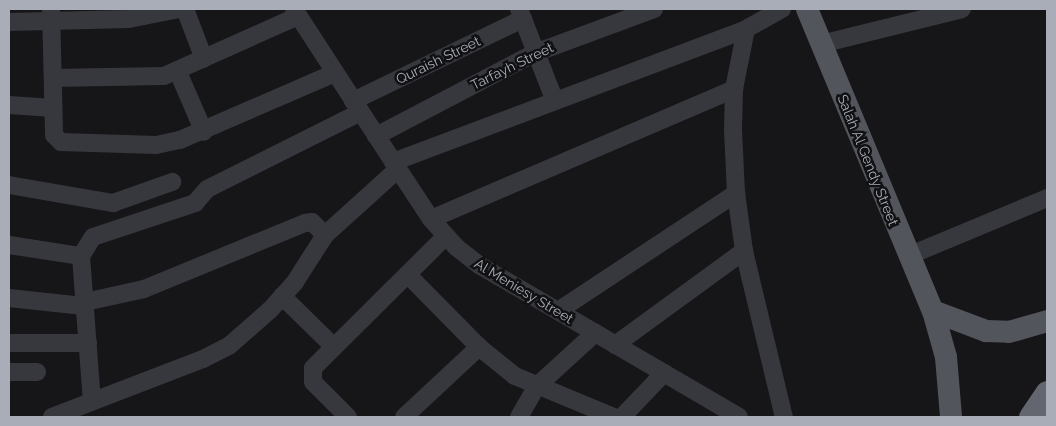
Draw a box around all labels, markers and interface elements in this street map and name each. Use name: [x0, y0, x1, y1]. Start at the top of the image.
street label: Quraish Street: [393, 32, 483, 88]
street label: Tarfayh Street: [468, 39, 556, 93]
street label: Salah Al Gendy Street: [834, 91, 902, 229]
street label: Al Meniesy Street: [471, 255, 577, 327]

